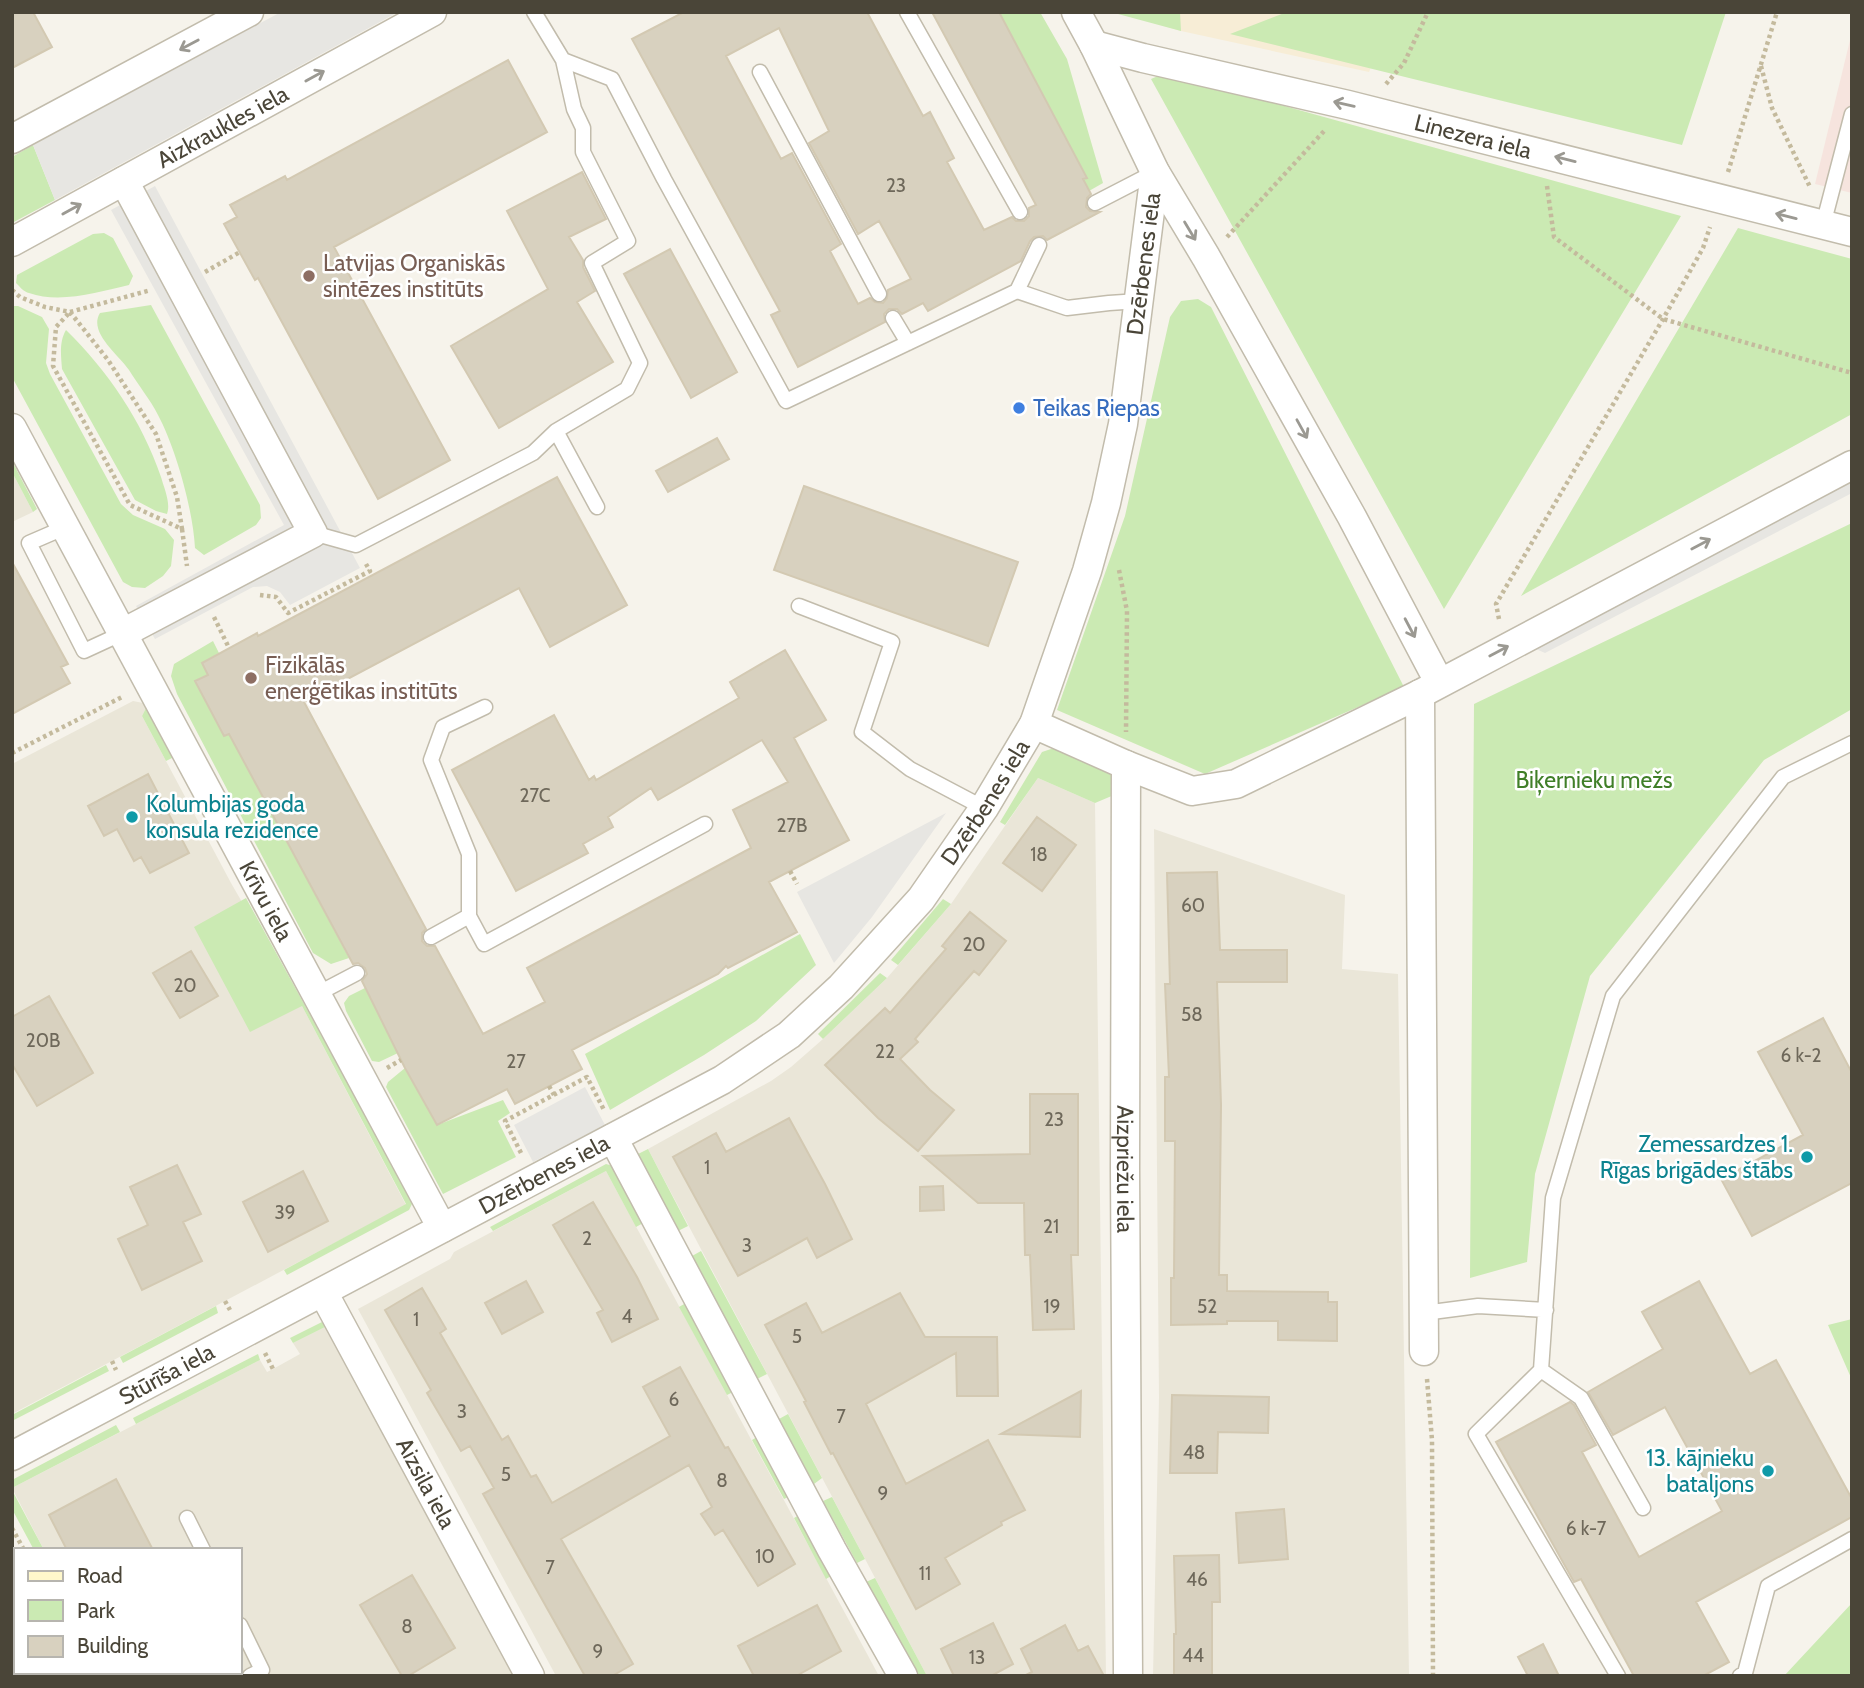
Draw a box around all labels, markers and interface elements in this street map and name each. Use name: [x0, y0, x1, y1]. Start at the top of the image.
one-way arrow: [179, 38, 200, 52]
one-way arrow: [304, 69, 325, 83]
street label: Aizkraukles iela: [152, 79, 293, 174]
one-way arrow: [1333, 97, 1356, 111]
street label: Linezera iela: [1412, 108, 1535, 165]
one-way arrow: [1554, 152, 1577, 165]
house number: 23: [886, 174, 906, 197]
street label: Dzērbenes iela: [1120, 191, 1166, 337]
one-way arrow: [61, 202, 82, 215]
one-way arrow: [1775, 209, 1797, 222]
one-way arrow: [1183, 220, 1197, 240]
place label: Latvijas Organiskās sintēzes institūts: [323, 249, 505, 303]
marker: Latvijas Organiskās sintēzes institūts: [301, 268, 317, 284]
place label: Teikas Riepas: [1033, 394, 1160, 422]
marker: Teikas Riepas: [1011, 400, 1027, 416]
one-way arrow: [1295, 418, 1309, 438]
one-way arrow: [1690, 537, 1710, 551]
one-way arrow: [1404, 618, 1418, 638]
one-way arrow: [1489, 643, 1509, 657]
place label: Fizikālās enerģētikas institūts: [265, 651, 457, 705]
marker: Fizikālās enerģētikas institūts: [243, 670, 259, 686]
street label: Dzērbenes iela: [935, 734, 1036, 870]
park label: Biķernieku mežs: [1515, 766, 1673, 796]
house number: 27C: [519, 784, 551, 807]
place label: Kolumbijas goda konsula rezidence: [146, 790, 319, 844]
marker: Kolumbijas goda konsula rezidence: [124, 809, 140, 825]
house number: 27B: [777, 814, 807, 837]
house number: 18: [1030, 843, 1048, 866]
street label: Krīvu iela: [233, 856, 299, 946]
house number: 60: [1181, 894, 1205, 917]
house number: 20: [962, 933, 986, 956]
house number: 20: [173, 974, 197, 997]
house number: 58: [1181, 1003, 1203, 1026]
house number: 20B: [26, 1029, 60, 1052]
house number: 22: [875, 1040, 895, 1063]
house number: 6 k-2: [1781, 1044, 1821, 1067]
house number: 27: [506, 1050, 526, 1073]
street label: Aizpriežu iela: [1111, 1105, 1139, 1233]
house number: 23: [1044, 1108, 1064, 1131]
street label: Dzērbenes iela: [474, 1128, 614, 1220]
place label: Zemessardzes 1. Rīgas brigādes štābs: [1600, 1130, 1793, 1184]
marker: Zemessardzes 1. Rīgas brigādes štābs: [1799, 1149, 1815, 1165]
house number: 1: [704, 1156, 710, 1179]
house number: 39: [274, 1201, 296, 1224]
house number: 21: [1043, 1215, 1059, 1238]
house number: 2: [582, 1227, 592, 1250]
house number: 3: [742, 1234, 752, 1257]
house number: 19: [1044, 1295, 1061, 1318]
house number: 52: [1197, 1295, 1217, 1318]
house number: 4: [622, 1305, 633, 1328]
house number: 1: [413, 1308, 419, 1331]
house number: 5: [792, 1325, 802, 1348]
street label: Stūrīša iela: [114, 1337, 219, 1411]
house number: 6: [669, 1388, 679, 1411]
house number: 3: [457, 1400, 467, 1423]
house number: 7: [836, 1405, 846, 1428]
street label: Aizsila iela: [390, 1433, 462, 1533]
house number: 48: [1183, 1441, 1205, 1464]
place label: 13. kājnieku bataljons: [1646, 1444, 1754, 1498]
house number: 5: [501, 1463, 511, 1486]
marker: 13. kājnieku bataljons: [1760, 1463, 1776, 1479]
house number: 8: [716, 1469, 728, 1492]
house number: 9: [878, 1482, 888, 1505]
house number: 6 k-7: [1566, 1517, 1607, 1540]
house number: 10: [755, 1545, 775, 1568]
legend: [14, 1548, 242, 1674]
house number: 7: [545, 1556, 555, 1579]
house number: 11: [919, 1562, 931, 1585]
text: Road: [77, 1563, 123, 1588]
house number: 46: [1186, 1568, 1208, 1591]
text: Park: [77, 1598, 115, 1623]
house number: 8: [401, 1615, 413, 1638]
text: Building: [77, 1633, 149, 1658]
house number: 9: [593, 1640, 603, 1663]
house number: 44: [1182, 1644, 1204, 1667]
house number: 13: [969, 1646, 985, 1669]

